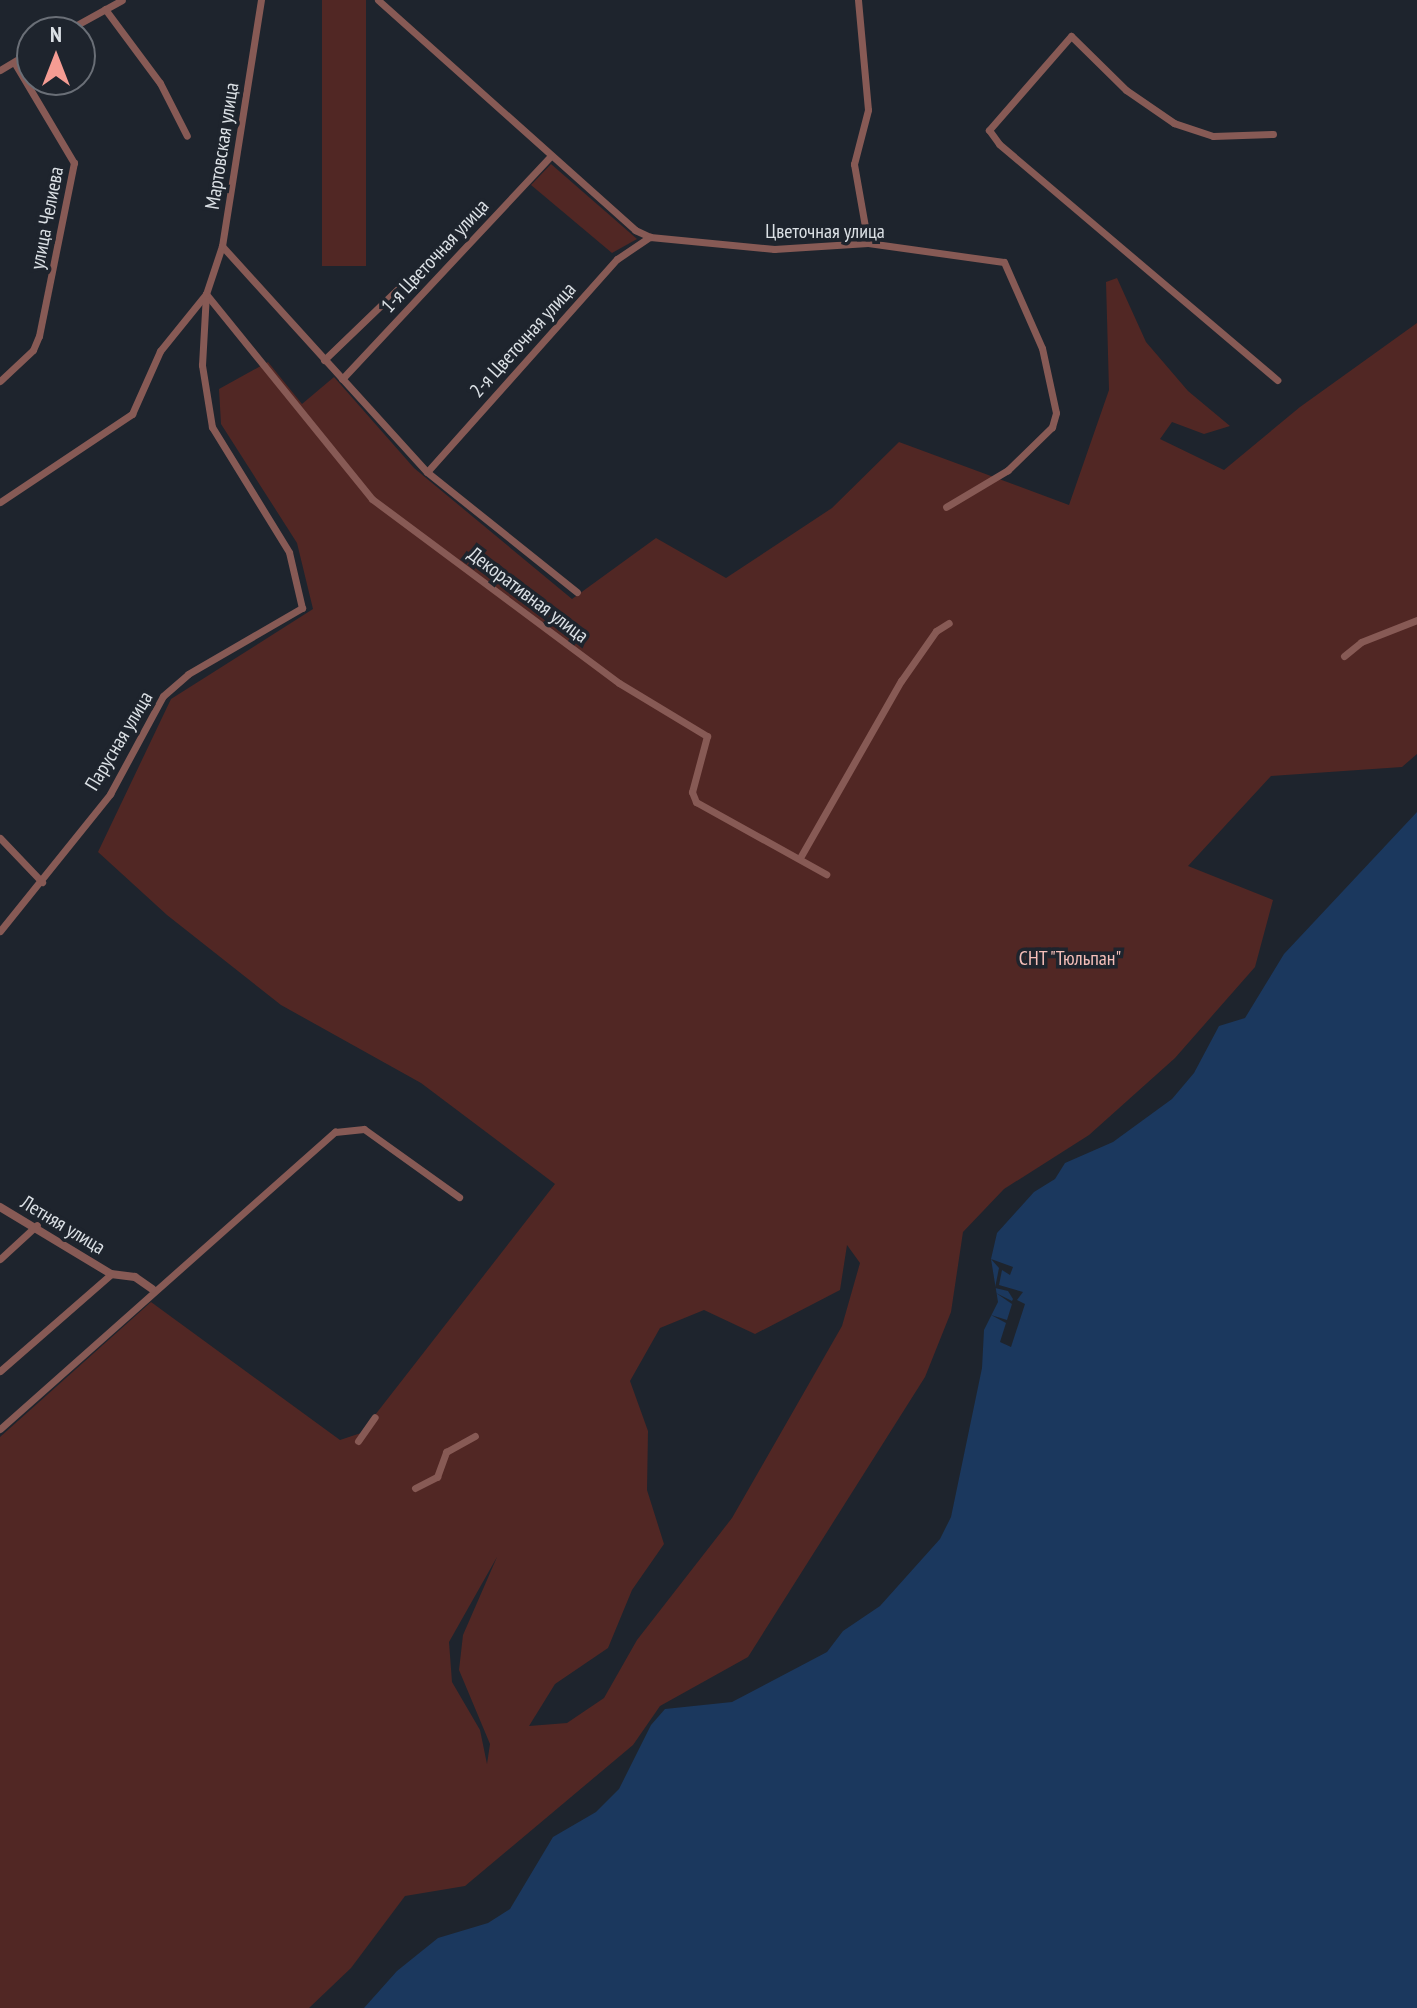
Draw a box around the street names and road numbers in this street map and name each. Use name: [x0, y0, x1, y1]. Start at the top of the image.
street label: Мартовская улица: [200, 81, 244, 211]
street label: улица Челиева: [25, 165, 69, 271]
street label: 1-я Цветочная улица: [376, 194, 494, 318]
street label: Цветочная улица: [765, 219, 885, 243]
street label: 2-я Цветочная улица: [465, 278, 581, 402]
street label: Декоративная улица: [463, 542, 593, 648]
street label: Парусная улица: [80, 687, 158, 795]
street label: Летняя улица: [16, 1190, 110, 1260]

